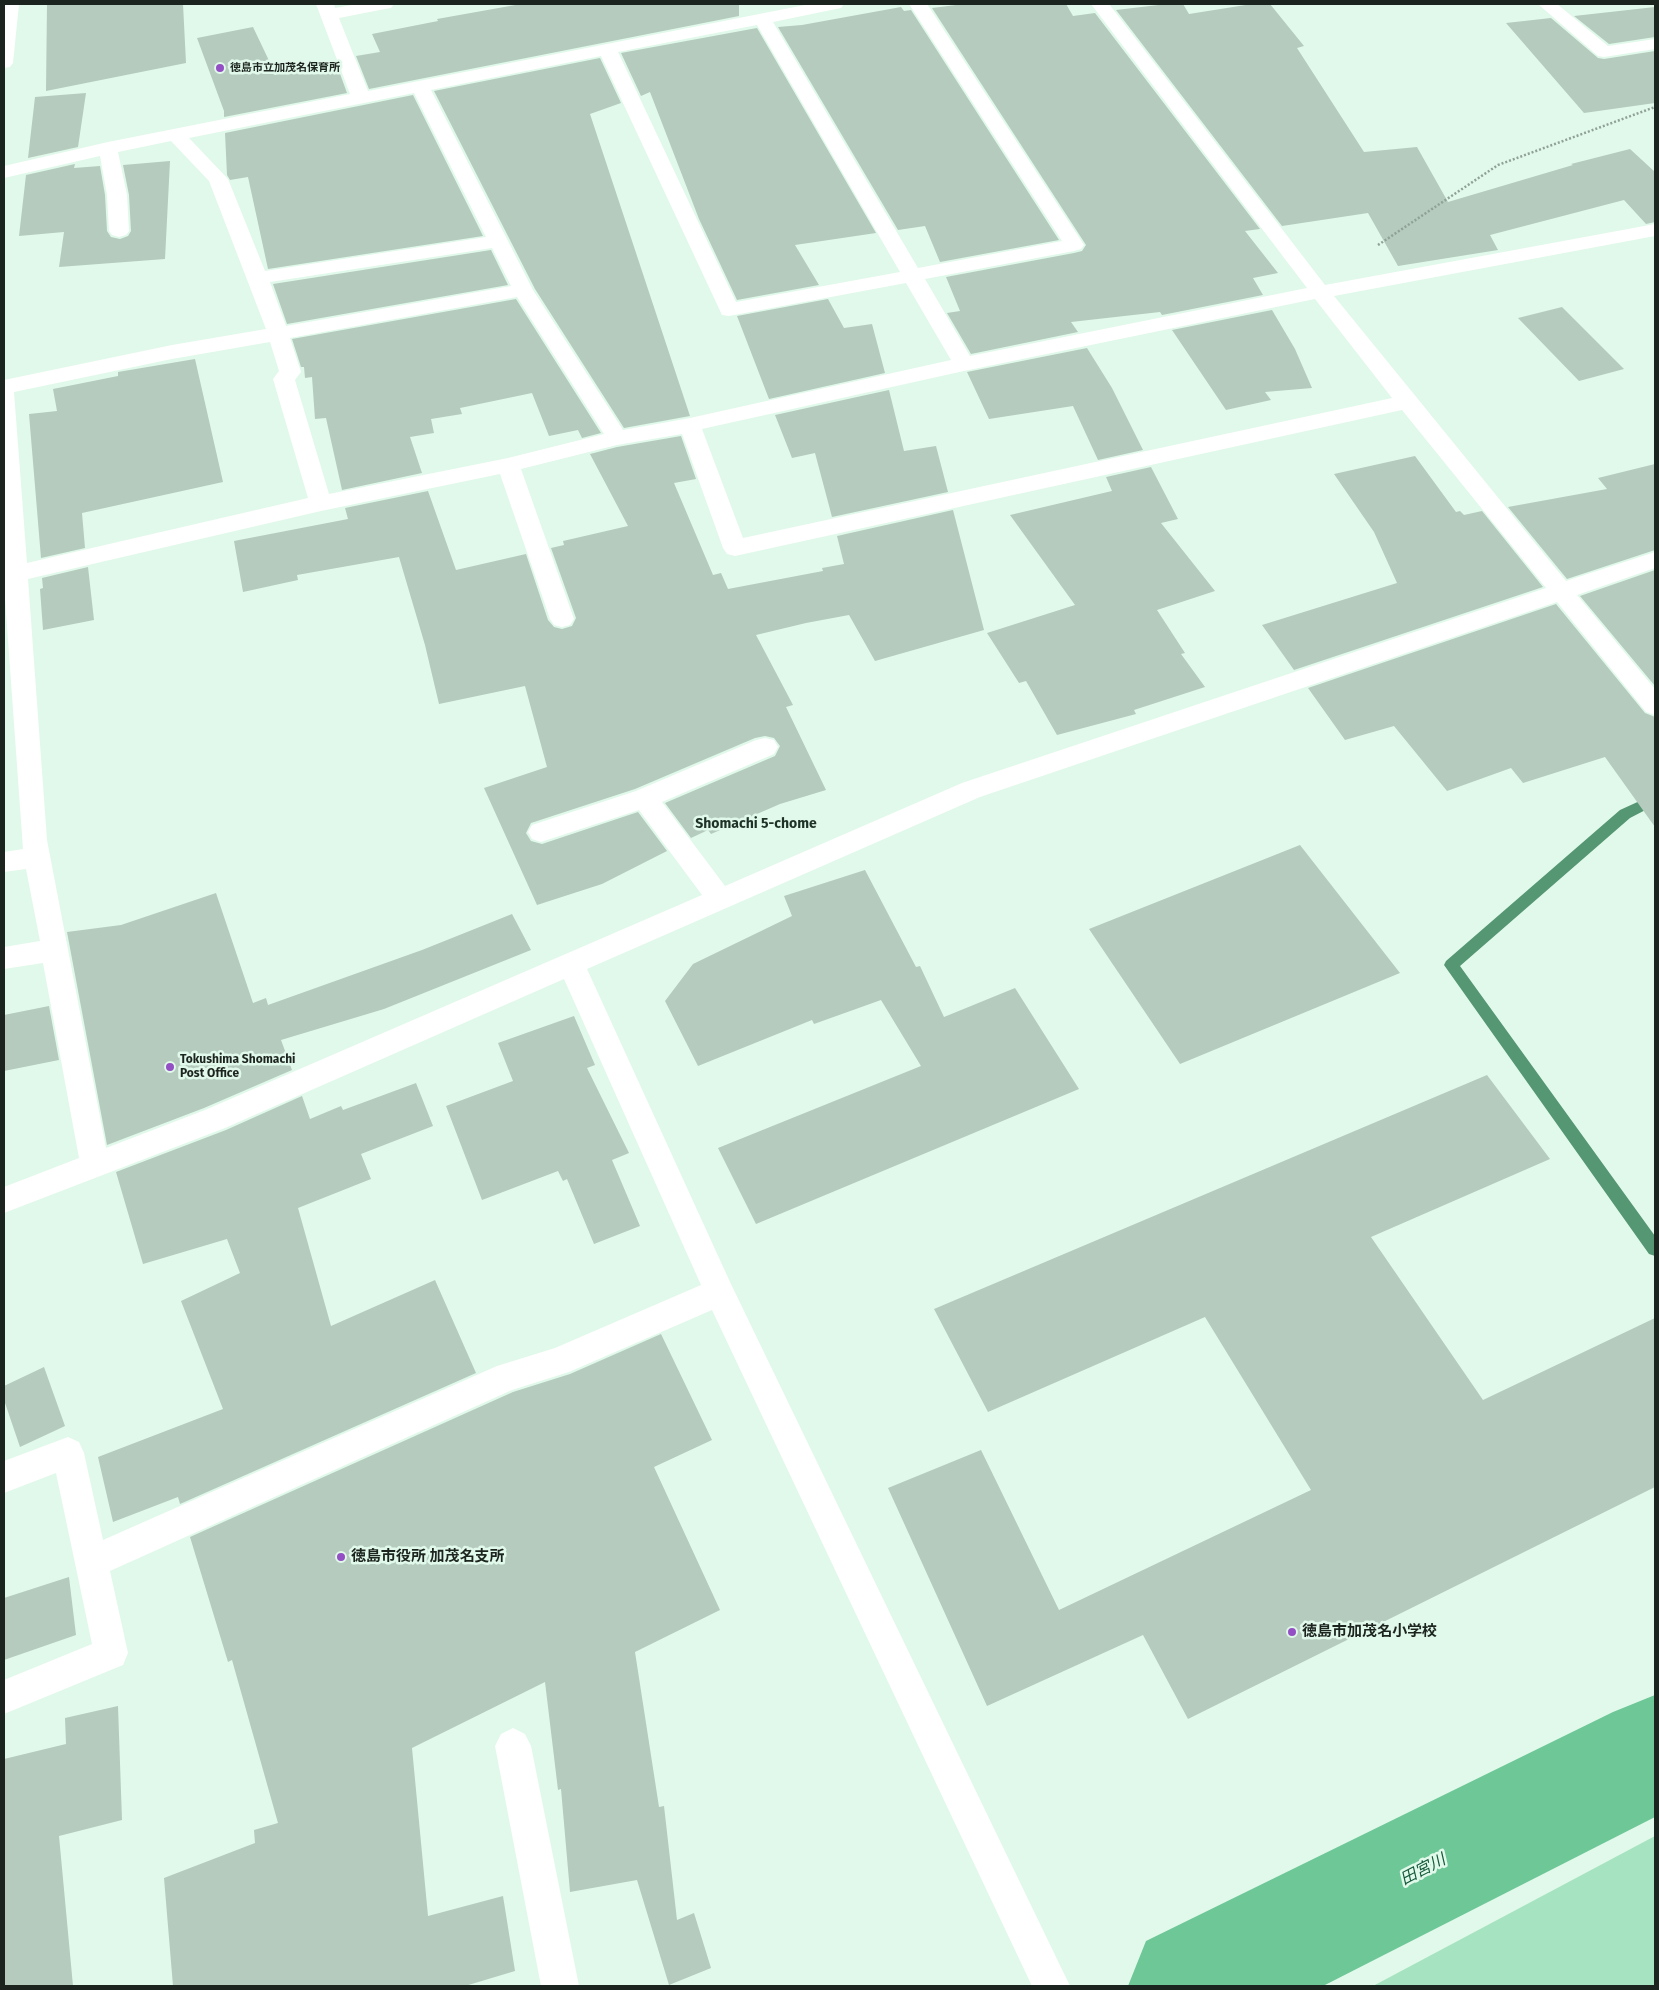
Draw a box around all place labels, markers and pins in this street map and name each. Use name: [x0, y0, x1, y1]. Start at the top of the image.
place label: 徳島市立加茂名保育所: [230, 61, 340, 75]
marker: 徳島市立加茂名保育所: [214, 62, 226, 74]
place label: Tokushima Shomachi Post Office: [180, 1053, 295, 1081]
marker: Tokushima Shomachi Post Office: [164, 1061, 176, 1073]
place label: 徳島市役所 加茂名支所: [351, 1548, 505, 1566]
marker: 徳島市役所 加茂名支所: [335, 1551, 347, 1563]
place label: 徳島市加茂名小学校: [1302, 1623, 1437, 1641]
marker: 徳島市加茂名小学校: [1286, 1626, 1298, 1638]

